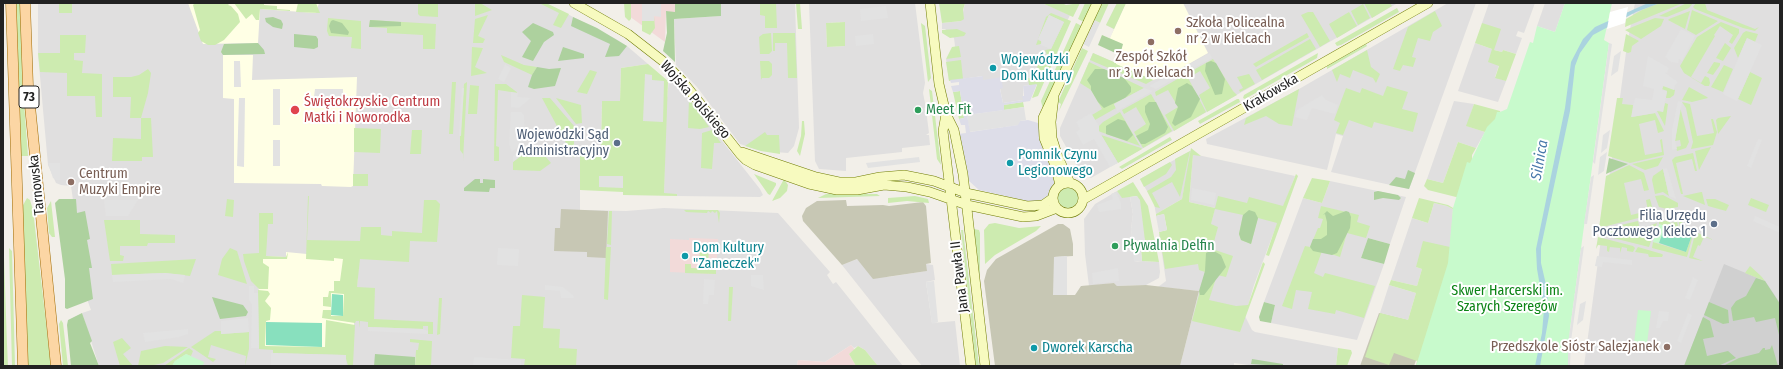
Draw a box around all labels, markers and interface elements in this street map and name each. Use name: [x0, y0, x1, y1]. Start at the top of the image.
place label: Szkoła Policealna nr 2 w Kielcach: [1186, 15, 1285, 48]
marker: Szkoła Policealna nr 2 w Kielcach: [1173, 26, 1183, 36]
marker: Zespół Szkół nr 3 w Kielcach: [1146, 37, 1156, 47]
place label: Zespół Szkół nr 3 w Kielcach: [1108, 49, 1194, 82]
place label: Wojewódzki Dom Kultury: [1001, 52, 1072, 84]
street label: Wojska Polskiego: [656, 57, 734, 143]
marker: Wojewódzki Dom Kultury: [988, 63, 998, 73]
street label: Krakowska: [1240, 71, 1302, 115]
road number: 73: [19, 86, 39, 108]
place label: Świętokrzyskie Centrum Matki i Noworodka: [304, 94, 440, 126]
place label: Meet Fit: [926, 102, 971, 118]
marker: Świętokrzyskie Centrum Matki i Noworodka: [289, 104, 301, 116]
marker: Meet Fit: [913, 105, 923, 115]
place label: Wojewódzki Sąd Administracyjny: [517, 127, 609, 160]
marker: Wojewódzki Sąd Administracyjny: [612, 138, 622, 148]
water label: Silnica: [1528, 138, 1552, 182]
place label: Pomnik Czynu Legionowego: [1018, 147, 1097, 180]
street label: Tarnowska: [25, 154, 49, 216]
marker: Pomnik Czynu Legionowego: [1005, 158, 1015, 168]
place label: Centrum Muzyki Empire: [79, 166, 161, 198]
marker: Centrum Muzyki Empire: [66, 177, 76, 187]
place label: Filia Urzędu Pocztowego Kielce 1: [1593, 208, 1706, 240]
marker: Filia Urzędu Pocztowego Kielce 1: [1709, 219, 1719, 229]
place label: Pływalnia Delfin: [1123, 238, 1215, 254]
place label: Dom Kultury "Zameczek": [693, 240, 764, 272]
street label: Jana Pawła II: [947, 240, 973, 314]
marker: Pływalnia Delfin: [1110, 241, 1120, 251]
marker: Dom Kultury "Zameczek": [680, 251, 690, 261]
park label: Skwer Harcerski im. Szarych Szeregów: [1451, 283, 1563, 316]
place label: Przedszkole Sióstr Salezjanek: [1491, 339, 1659, 355]
place label: Dworek Karscha: [1042, 340, 1133, 356]
marker: Przedszkole Sióstr Salezjanek: [1662, 342, 1672, 352]
marker: Dworek Karscha: [1029, 343, 1039, 353]

